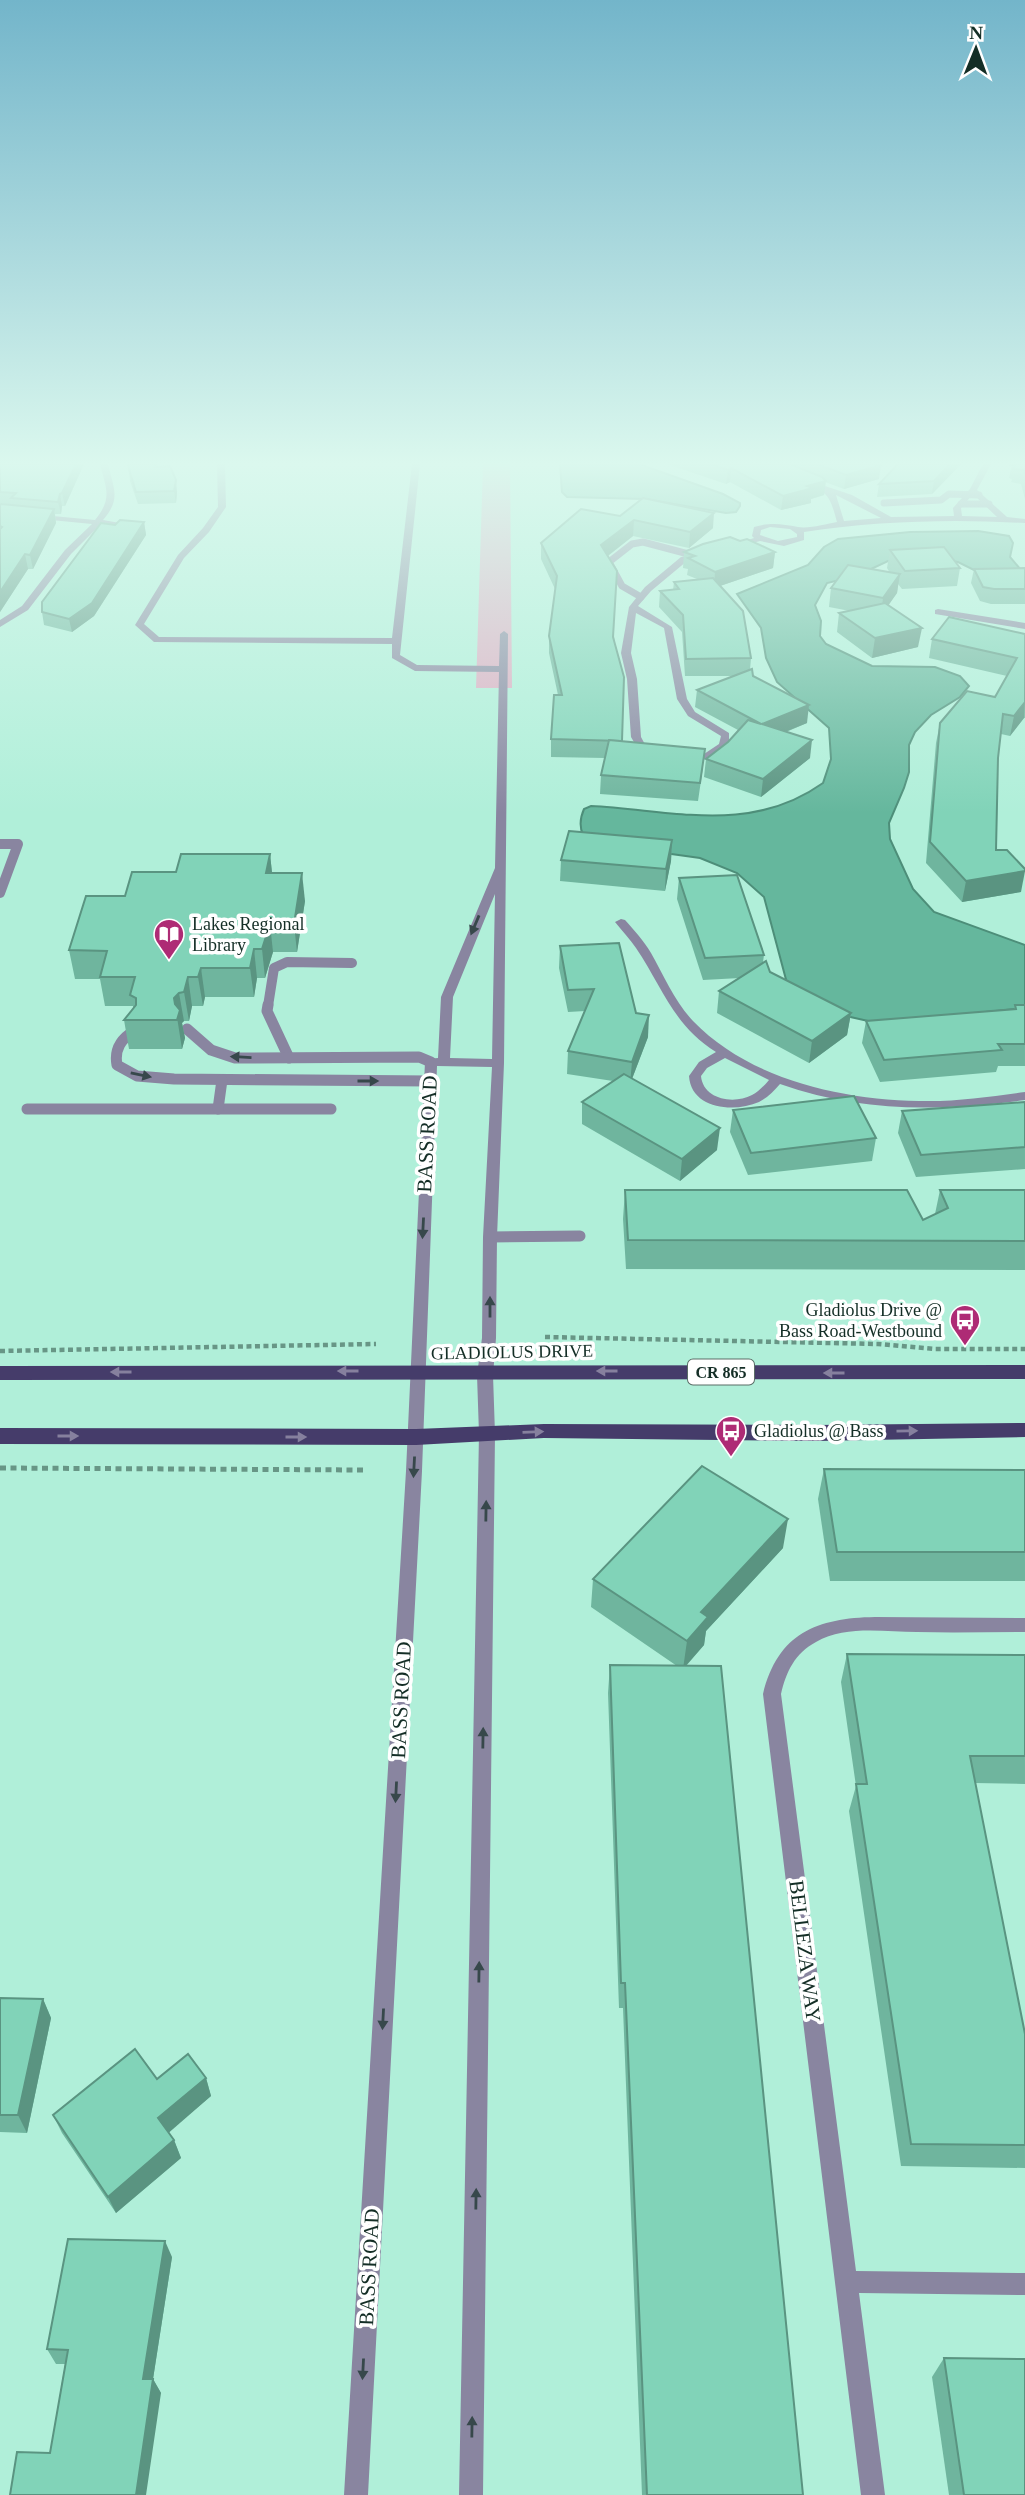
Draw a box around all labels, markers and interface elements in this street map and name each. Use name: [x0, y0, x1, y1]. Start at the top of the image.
north arrow: [941, 14, 1011, 84]
text: N: [969, 22, 984, 43]
place label: Lakes Regional Library: [192, 914, 304, 955]
one-way arrow: [470, 915, 481, 936]
library icon: Lakes Regional Library: [152, 917, 186, 961]
one-way arrow: [229, 1052, 251, 1063]
one-way arrow: [130, 1069, 152, 1080]
one-way arrow: [357, 1075, 379, 1087]
street label: BASS ROAD: [412, 1075, 442, 1193]
one-way arrow: [417, 1217, 428, 1239]
one-way arrow: [484, 1295, 495, 1317]
place label: Gladiolus Drive @ Bass Road-Westbound: [779, 1300, 942, 1341]
bus stop icon: Gladiolus Drive @ Bass Road-Westbound: [948, 1303, 982, 1347]
street label: GLADIOLUS DRIVE: [431, 1341, 593, 1363]
road number: CR 865: [688, 1360, 754, 1384]
one-way arrow: [337, 1365, 359, 1377]
one-way arrow: [109, 1366, 131, 1378]
one-way arrow: [596, 1366, 618, 1377]
one-way arrow: [823, 1367, 845, 1379]
bus stop icon: Gladiolus @ Bass: [714, 1414, 748, 1458]
place label: Gladiolus @ Bass: [754, 1421, 884, 1441]
one-way arrow: [522, 1426, 544, 1437]
one-way arrow: [897, 1426, 919, 1437]
one-way arrow: [57, 1430, 79, 1442]
one-way arrow: [285, 1431, 307, 1443]
one-way arrow: [409, 1456, 420, 1478]
one-way arrow: [481, 1500, 492, 1522]
street label: BASS ROAD: [386, 1641, 416, 1759]
one-way arrow: [477, 1727, 489, 1749]
one-way arrow: [390, 1781, 401, 1803]
street label: BELLEZA WAY: [784, 1879, 826, 2023]
one-way arrow: [473, 1961, 485, 1983]
one-way arrow: [378, 2008, 389, 2030]
one-way arrow: [470, 2188, 481, 2210]
street label: BASS ROAD: [354, 2208, 384, 2326]
one-way arrow: [358, 2358, 369, 2380]
one-way arrow: [466, 2416, 478, 2438]

